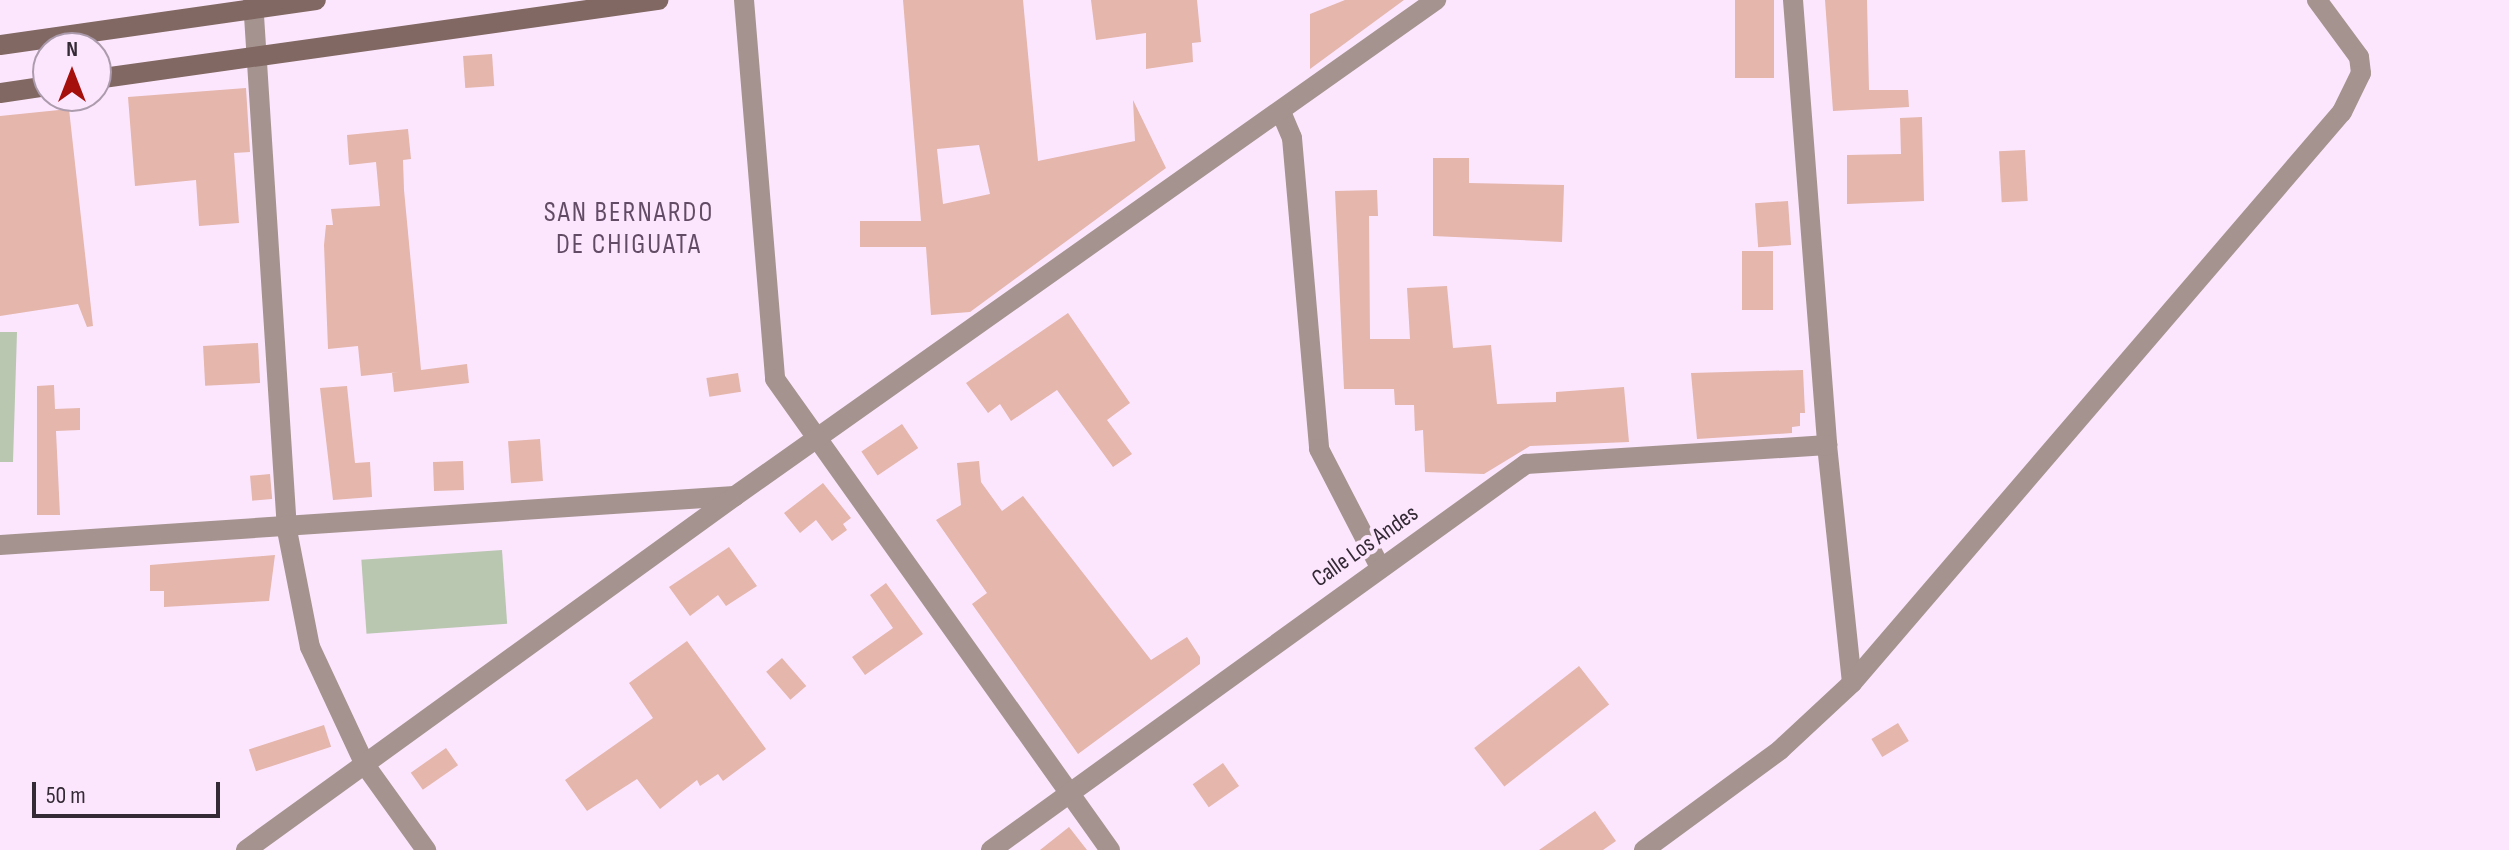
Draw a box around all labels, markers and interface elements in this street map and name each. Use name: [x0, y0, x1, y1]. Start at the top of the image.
north arrow: [32, 32, 112, 112]
text: N: [66, 36, 78, 63]
district label: SAN BERNARDO DE CHIGUATA: [544, 196, 714, 262]
street label: Calle Los Andes: [1306, 499, 1424, 593]
scale bar: [36, 766, 224, 816]
text: 50 m: [46, 781, 86, 810]

